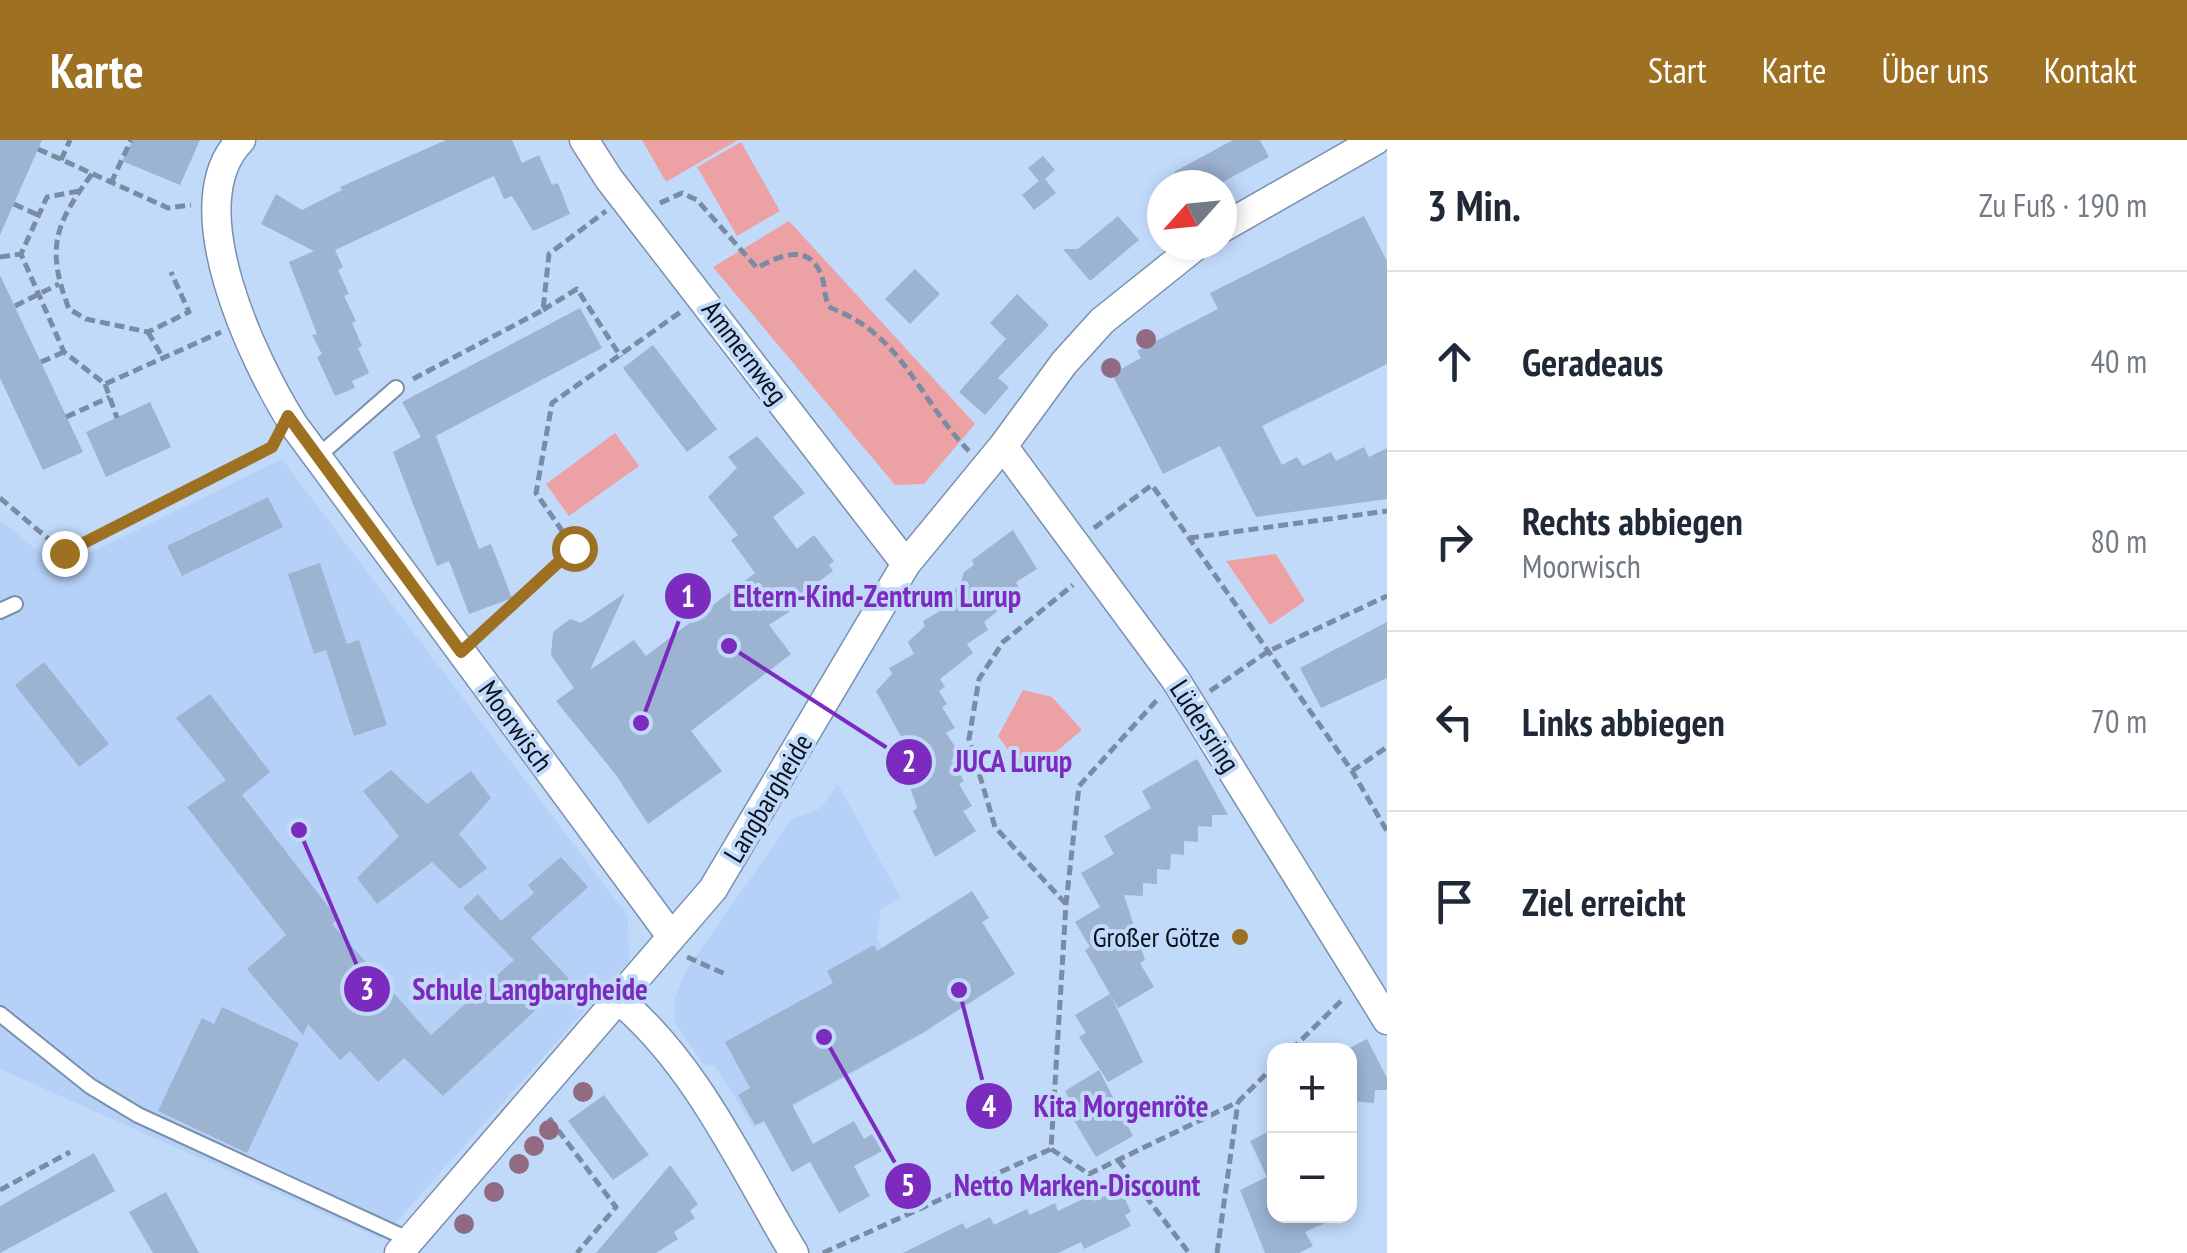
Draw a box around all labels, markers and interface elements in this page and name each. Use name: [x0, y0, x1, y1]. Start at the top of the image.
text: Karte: [50, 39, 144, 101]
text: Start: [1648, 47, 1707, 93]
text: Karte: [1762, 47, 1827, 93]
text: Über uns: [1882, 47, 1989, 93]
text: Kontakt: [2044, 47, 2137, 93]
north arrow: [1147, 170, 1237, 260]
text: 3 Min.: [1427, 178, 1521, 233]
text: Zu Fuß · 190 m: [1979, 184, 2147, 226]
street label: Ammernweg: [694, 292, 797, 411]
icon: ahead: [1427, 334, 1482, 389]
text: Geradeaus: [1522, 337, 1663, 386]
text: 40 m: [2091, 340, 2147, 382]
text: Rechts abbiegen: [1522, 496, 1743, 545]
icon: right: [1427, 514, 1482, 569]
text: 80 m: [2091, 520, 2147, 562]
route start: [552, 526, 598, 572]
route end: [42, 531, 88, 577]
text: Moorwisch: [1522, 545, 1641, 587]
callout: Eltern-Kind-Zentrum Lurup: [663, 566, 1041, 626]
text: 1: [681, 576, 695, 615]
text: Eltern-Kind-Zentrum Lurup: [733, 576, 1021, 615]
street label: Moorwisch: [471, 673, 562, 779]
street label: Lüdersring: [1162, 673, 1249, 779]
icon: left: [1427, 694, 1482, 749]
text: Links abbiegen: [1522, 697, 1725, 746]
text: 70 m: [2091, 700, 2147, 742]
street label: Langbargheide: [715, 727, 820, 869]
callout: JUCA Lurup: [884, 732, 1093, 792]
text: 2: [902, 741, 916, 780]
text: JUCA Lurup: [953, 741, 1072, 780]
icon: arrive: [1427, 874, 1482, 929]
text: Ziel erreicht: [1522, 877, 1686, 926]
place label: Großer Götze: [1093, 918, 1220, 955]
marker: Großer Götze: [1229, 926, 1251, 948]
callout: Schule Langbargheide: [342, 959, 668, 1019]
text: 3: [360, 969, 374, 1008]
text: Schule Langbargheide: [412, 969, 648, 1008]
map controls: [1267, 1043, 1357, 1223]
button: +: [1267, 1043, 1357, 1133]
callout: Kita Morgenröte: [964, 1076, 1229, 1136]
text: 4: [982, 1086, 996, 1125]
text: Kita Morgenröte: [1034, 1086, 1208, 1125]
button: −: [1267, 1133, 1357, 1223]
callout: Netto Marken-Discount: [883, 1156, 1220, 1216]
text: 5: [901, 1165, 915, 1204]
text: Netto Marken-Discount: [954, 1165, 1201, 1204]

